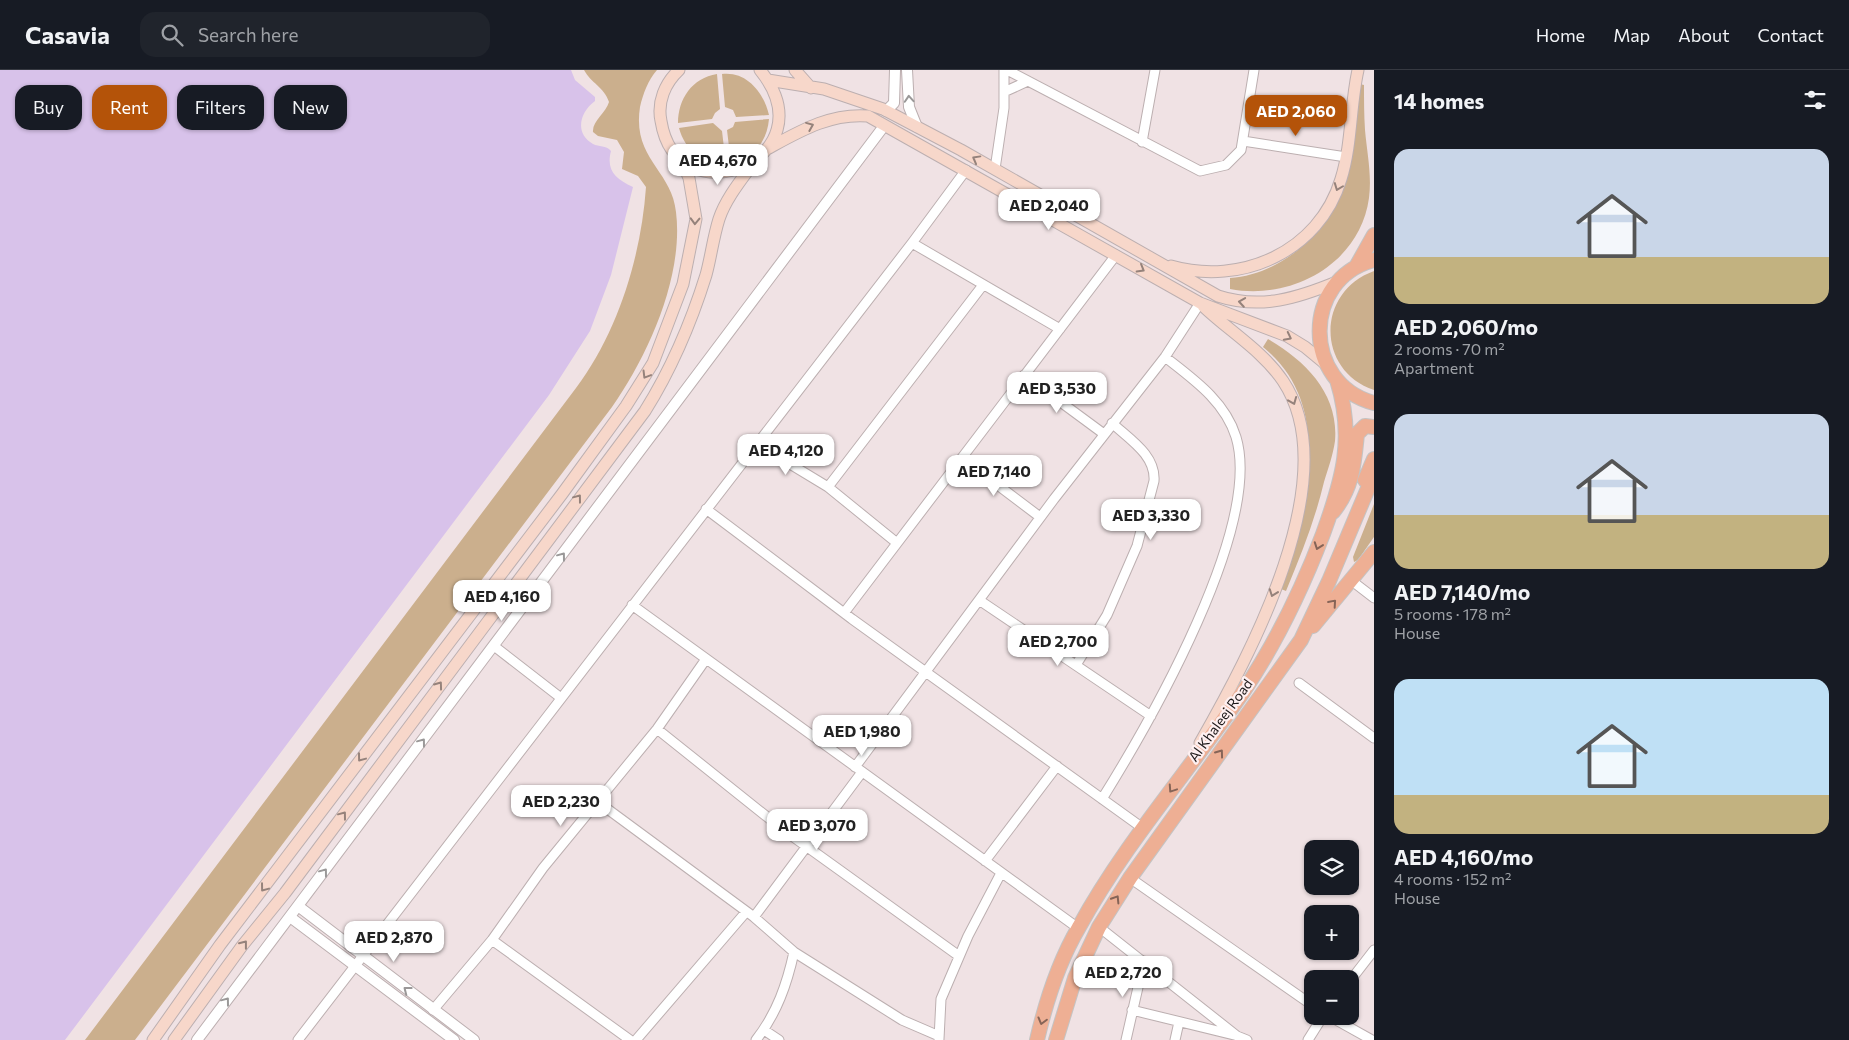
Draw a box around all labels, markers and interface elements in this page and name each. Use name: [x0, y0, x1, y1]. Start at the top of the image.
search box: [140, 12, 490, 57]
text: Casavia: [25, 20, 110, 49]
icon: search: [158, 21, 186, 49]
text: Search here: [198, 23, 298, 46]
text: Home: [1536, 24, 1585, 46]
text: Map: [1613, 24, 1650, 46]
text: About: [1678, 24, 1730, 46]
text: Contact: [1758, 24, 1824, 46]
chip: Buy: [15, 85, 82, 130]
chip: Rent: [92, 85, 167, 130]
chip: Filters: [177, 85, 264, 130]
chip: New: [274, 85, 347, 130]
icon: filters: [1801, 86, 1829, 114]
text: 14 homes: [1394, 88, 1484, 113]
pin: AED 2,060: [1239, 94, 1353, 137]
one-way arrow: [904, 95, 915, 103]
text: AED 2,060: [1256, 101, 1336, 120]
one-way arrow: [805, 122, 814, 132]
pin: AED 4,670: [661, 144, 775, 186]
text: AED 4,670: [679, 150, 757, 169]
one-way arrow: [973, 155, 982, 165]
icon: home: [1567, 181, 1657, 271]
one-way arrow: [1334, 182, 1344, 191]
pin: AED 2,040: [992, 189, 1106, 231]
text: AED 2,040: [1009, 195, 1089, 214]
one-way arrow: [690, 218, 700, 225]
one-way arrow: [1136, 263, 1145, 273]
one-way arrow: [1237, 297, 1245, 308]
text: AED 2,060/mo: [1394, 314, 1538, 339]
one-way arrow: [1283, 331, 1292, 341]
text: 2 rooms · 70 m²: [1394, 339, 1505, 358]
text: Apartment: [1394, 358, 1474, 377]
one-way arrow: [643, 369, 653, 378]
pin: AED 3,530: [1000, 372, 1114, 414]
text: AED 3,530: [1018, 378, 1096, 397]
one-way arrow: [1286, 396, 1297, 405]
pin: AED 4,120: [729, 434, 843, 476]
text: AED 4,120: [748, 440, 824, 459]
icon: home: [1567, 446, 1657, 536]
pin: AED 7,140: [937, 454, 1051, 497]
text: AED 7,140: [957, 461, 1031, 480]
one-way arrow: [572, 494, 581, 504]
pin: AED 3,330: [1094, 498, 1208, 541]
text: AED 3,330: [1112, 505, 1190, 524]
one-way arrow: [1314, 541, 1324, 550]
one-way arrow: [556, 553, 564, 562]
text: AED 7,140/mo: [1394, 579, 1530, 604]
pin: AED 4,160: [445, 580, 559, 622]
text: AED 4,160: [464, 586, 540, 605]
one-way arrow: [1269, 588, 1279, 597]
one-way arrow: [1328, 599, 1337, 608]
text: 5 rooms · 178 m²: [1394, 604, 1511, 623]
text: House: [1394, 623, 1440, 642]
pin: AED 2,700: [1001, 624, 1115, 667]
text: AED 2,700: [1019, 631, 1097, 650]
street label: Al Khaleej Road: [1184, 675, 1256, 765]
one-way arrow: [434, 682, 442, 691]
icon: home: [1567, 711, 1657, 801]
pin: AED 1,980: [805, 714, 919, 757]
text: AED 1,980: [823, 721, 901, 740]
one-way arrow: [416, 738, 425, 748]
one-way arrow: [1214, 749, 1223, 758]
one-way arrow: [358, 752, 367, 762]
one-way arrow: [1169, 783, 1178, 793]
pin: AED 2,230: [504, 784, 618, 827]
text: AED 2,230: [522, 791, 600, 810]
pin: AED 3,070: [760, 808, 874, 851]
one-way arrow: [337, 811, 346, 821]
text: AED 3,070: [778, 815, 856, 834]
map controls: [1304, 840, 1359, 1025]
button: layers: [1304, 840, 1359, 895]
text: AED 4,160/mo: [1394, 844, 1533, 869]
one-way arrow: [319, 869, 327, 878]
text: 4 rooms · 152 m²: [1394, 869, 1511, 888]
one-way arrow: [261, 882, 269, 891]
text: House: [1394, 888, 1440, 907]
one-way arrow: [1110, 896, 1120, 905]
button: +: [1304, 905, 1359, 960]
pin: AED 2,870: [337, 920, 451, 963]
text: AED 2,870: [355, 927, 433, 946]
one-way arrow: [238, 941, 246, 950]
pin: AED 2,720: [1066, 956, 1180, 998]
text: AED 2,720: [1084, 962, 1162, 981]
button: −: [1304, 970, 1359, 1025]
one-way arrow: [404, 987, 413, 995]
one-way arrow: [221, 998, 229, 1007]
one-way arrow: [1037, 1016, 1048, 1025]

